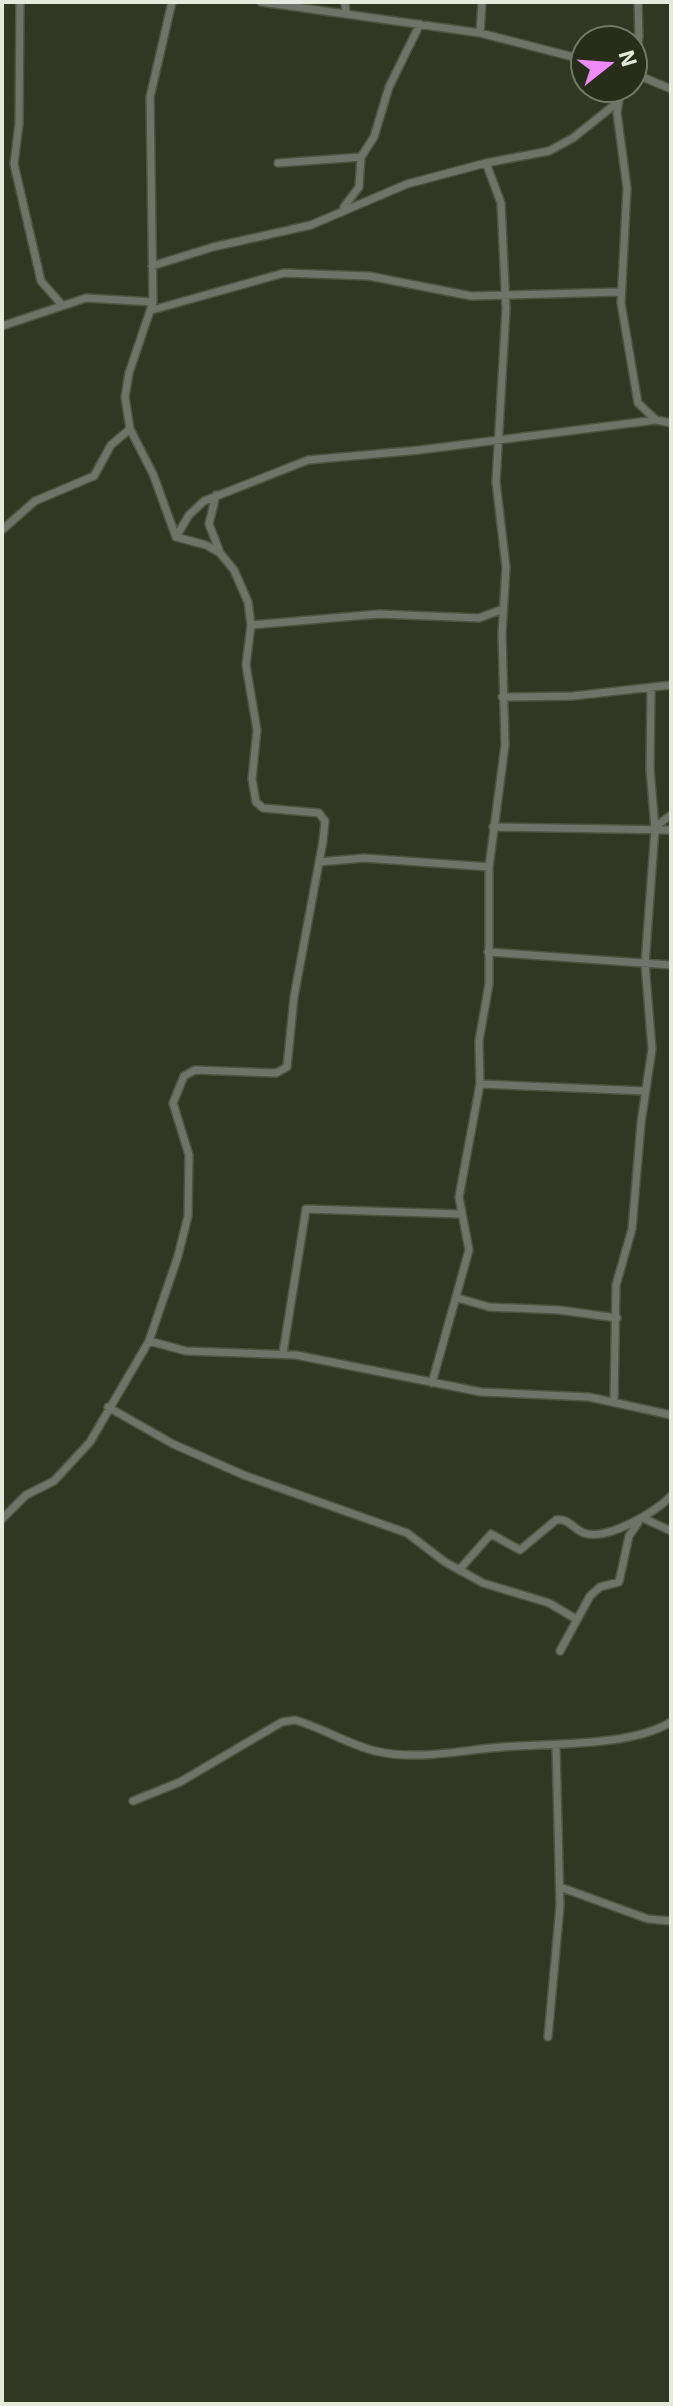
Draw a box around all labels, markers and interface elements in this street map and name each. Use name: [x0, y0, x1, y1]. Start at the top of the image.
north arrow: [569, 24, 649, 104]
text: N: [614, 46, 644, 69]

